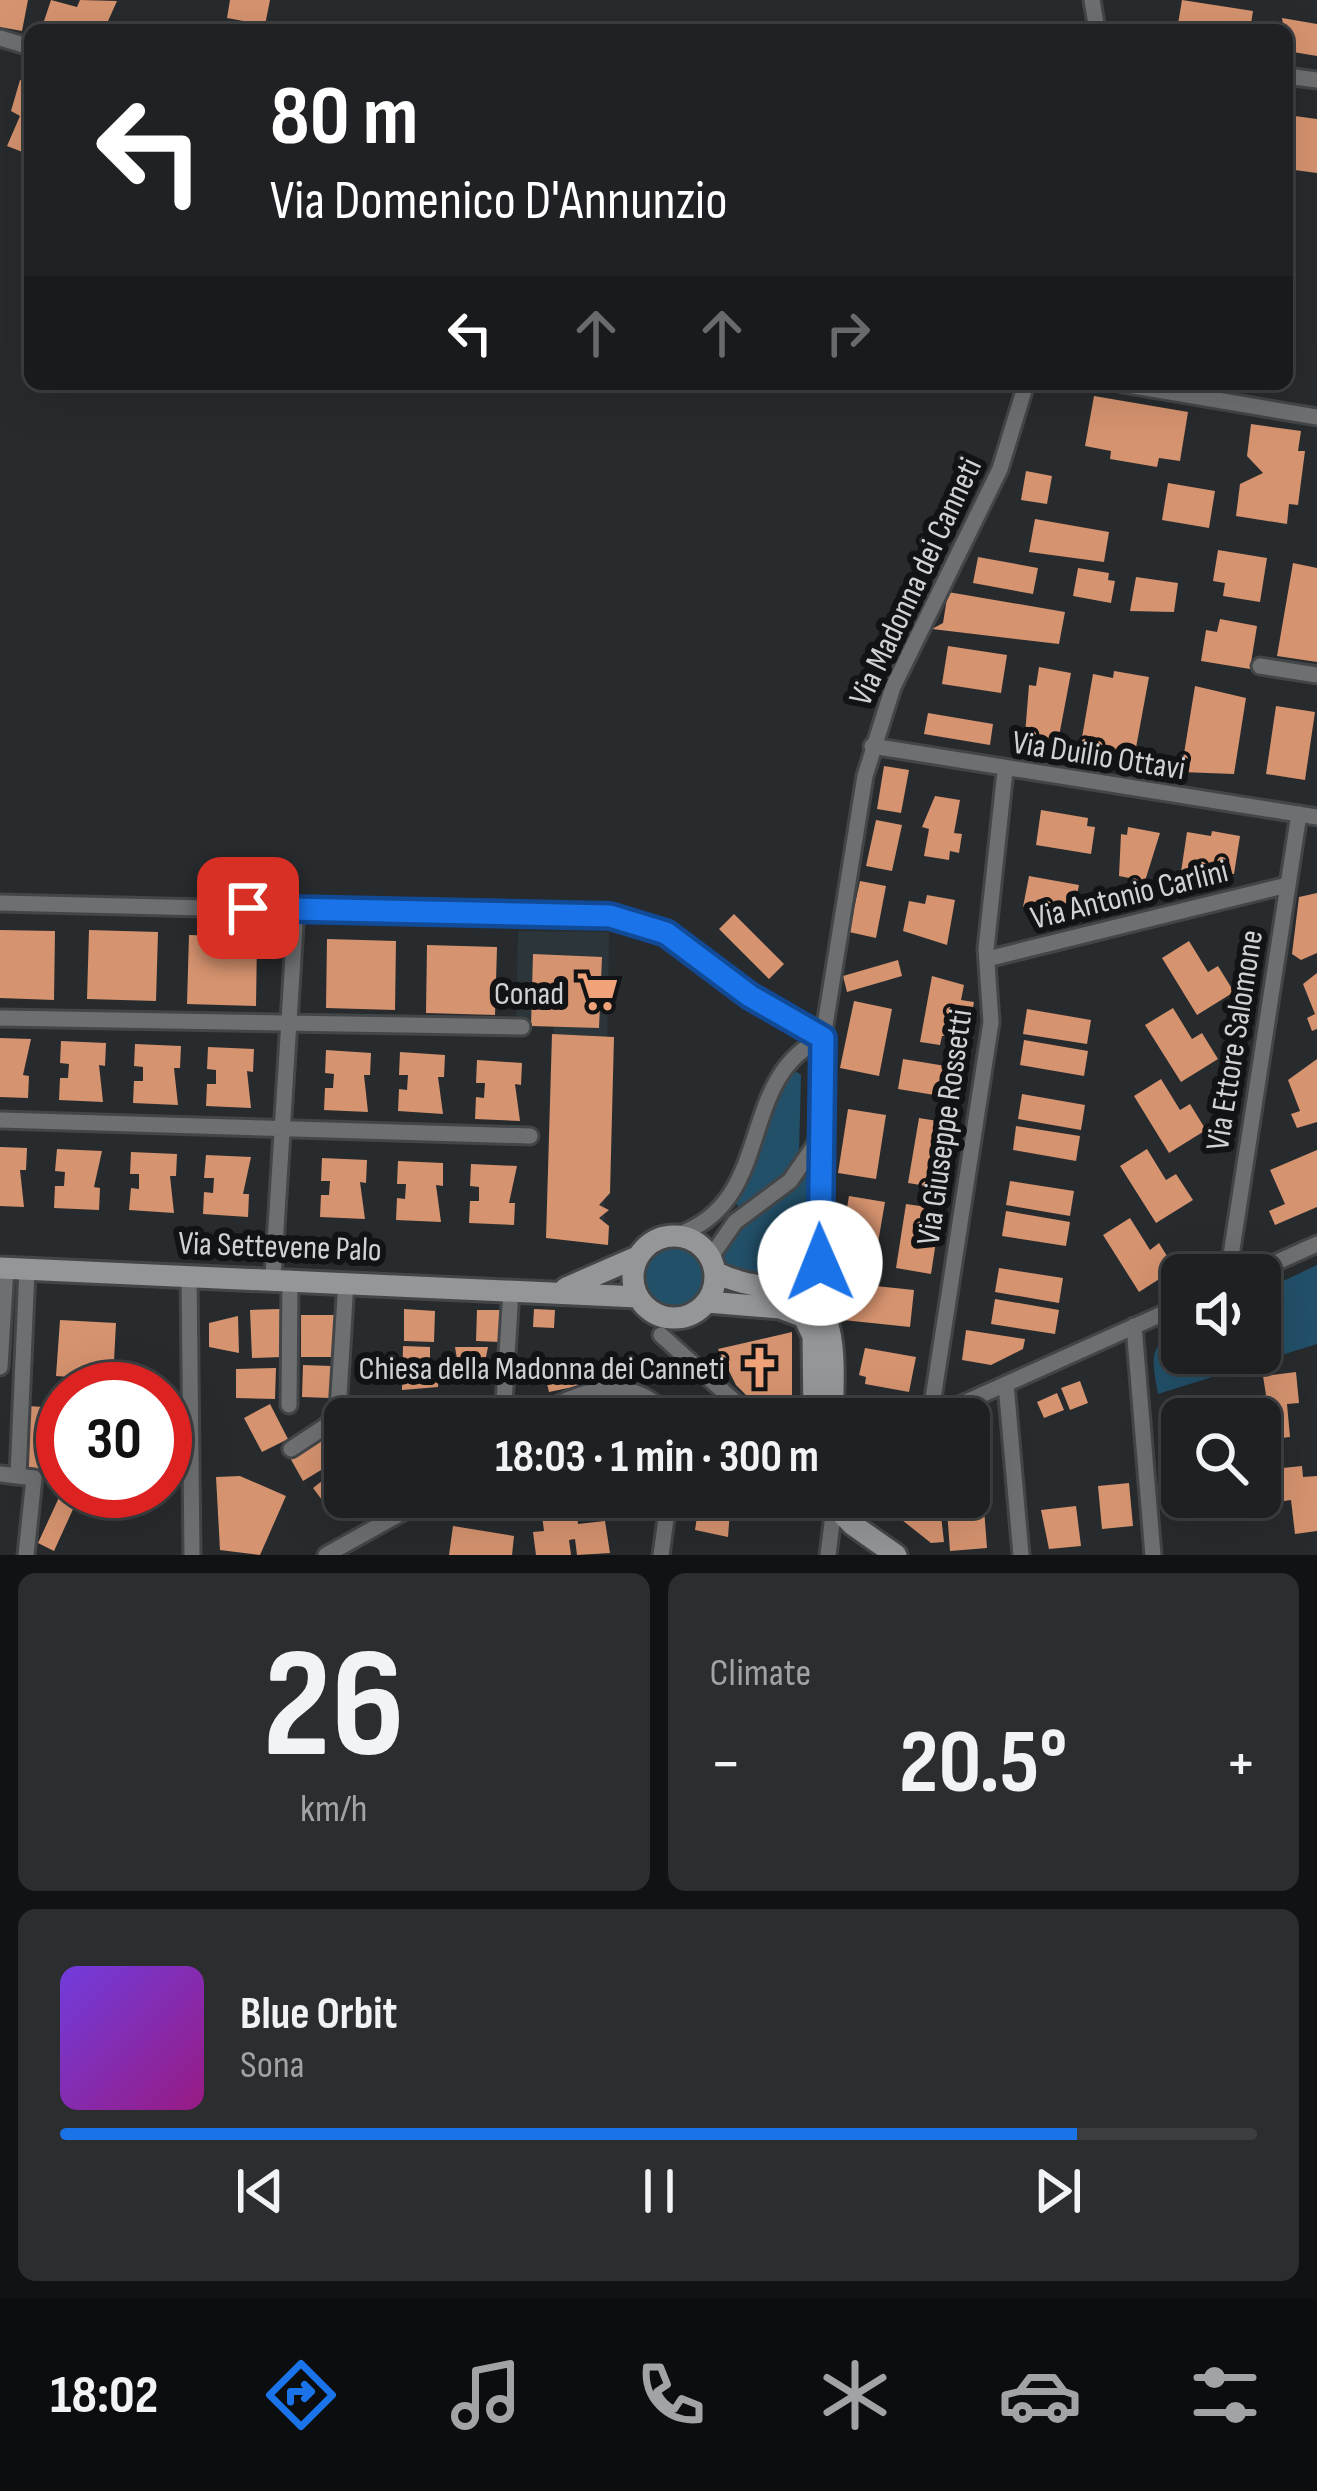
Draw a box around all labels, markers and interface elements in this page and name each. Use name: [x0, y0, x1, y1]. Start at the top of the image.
text: 80 m: [270, 67, 418, 168]
icon: left: [72, 72, 228, 228]
text: Via Domenico D'Annunzio: [270, 169, 728, 234]
icon: left: [437, 300, 503, 366]
icon: ahead: [563, 300, 629, 366]
icon: ahead: [689, 300, 755, 366]
icon: right: [815, 300, 881, 366]
street label: Via Madonna dei Canneti: [841, 451, 991, 712]
street label: Via Duilio Ottavi: [1009, 723, 1188, 789]
street label: Via Antonio Carlini: [1027, 851, 1232, 939]
pin: [197, 857, 299, 959]
icon: arrive: [215, 875, 281, 941]
street label: Via Ettore Salomone: [1198, 927, 1272, 1153]
supermarket icon: Conad: [575, 969, 621, 1015]
place label: Conad: [494, 974, 564, 1014]
street label: Via Giuseppe Rossetti: [909, 1007, 981, 1248]
position arrow: [757, 1200, 883, 1326]
street label: Via Settevene Palo: [178, 1223, 382, 1271]
map controls: [1161, 1254, 1281, 1518]
button: sound: [1161, 1254, 1281, 1374]
church icon: Chiesa della Madonna dei Canneti: [736, 1344, 782, 1390]
place label: Chiesa della Madonna dei Canneti: [358, 1349, 725, 1389]
speed limit sign: 30: [36, 1362, 192, 1518]
button: search: [1161, 1398, 1281, 1518]
text: 18:03 · 1 min · 300 m: [495, 1430, 819, 1485]
text: 26: [263, 1614, 405, 1801]
text: Climate: [710, 1650, 811, 1697]
text: 20.5°: [899, 1710, 1067, 1818]
text: −: [710, 1725, 742, 1804]
text: +: [1225, 1725, 1257, 1804]
text: km/h: [300, 1786, 367, 1833]
text: Blue Orbit: [240, 1987, 397, 2042]
text: Sona: [240, 2042, 305, 2089]
icon: previous: [227, 2158, 293, 2224]
icon: pause: [626, 2158, 692, 2224]
icon: next: [1025, 2158, 1091, 2224]
icon: directions: [259, 2353, 343, 2437]
icon: music: [444, 2353, 528, 2437]
icon: phone: [629, 2353, 713, 2437]
icon: climate: [813, 2353, 897, 2437]
icon: car: [998, 2353, 1082, 2437]
icon: filters: [1183, 2353, 1267, 2437]
text: 18:02: [50, 2363, 158, 2428]

